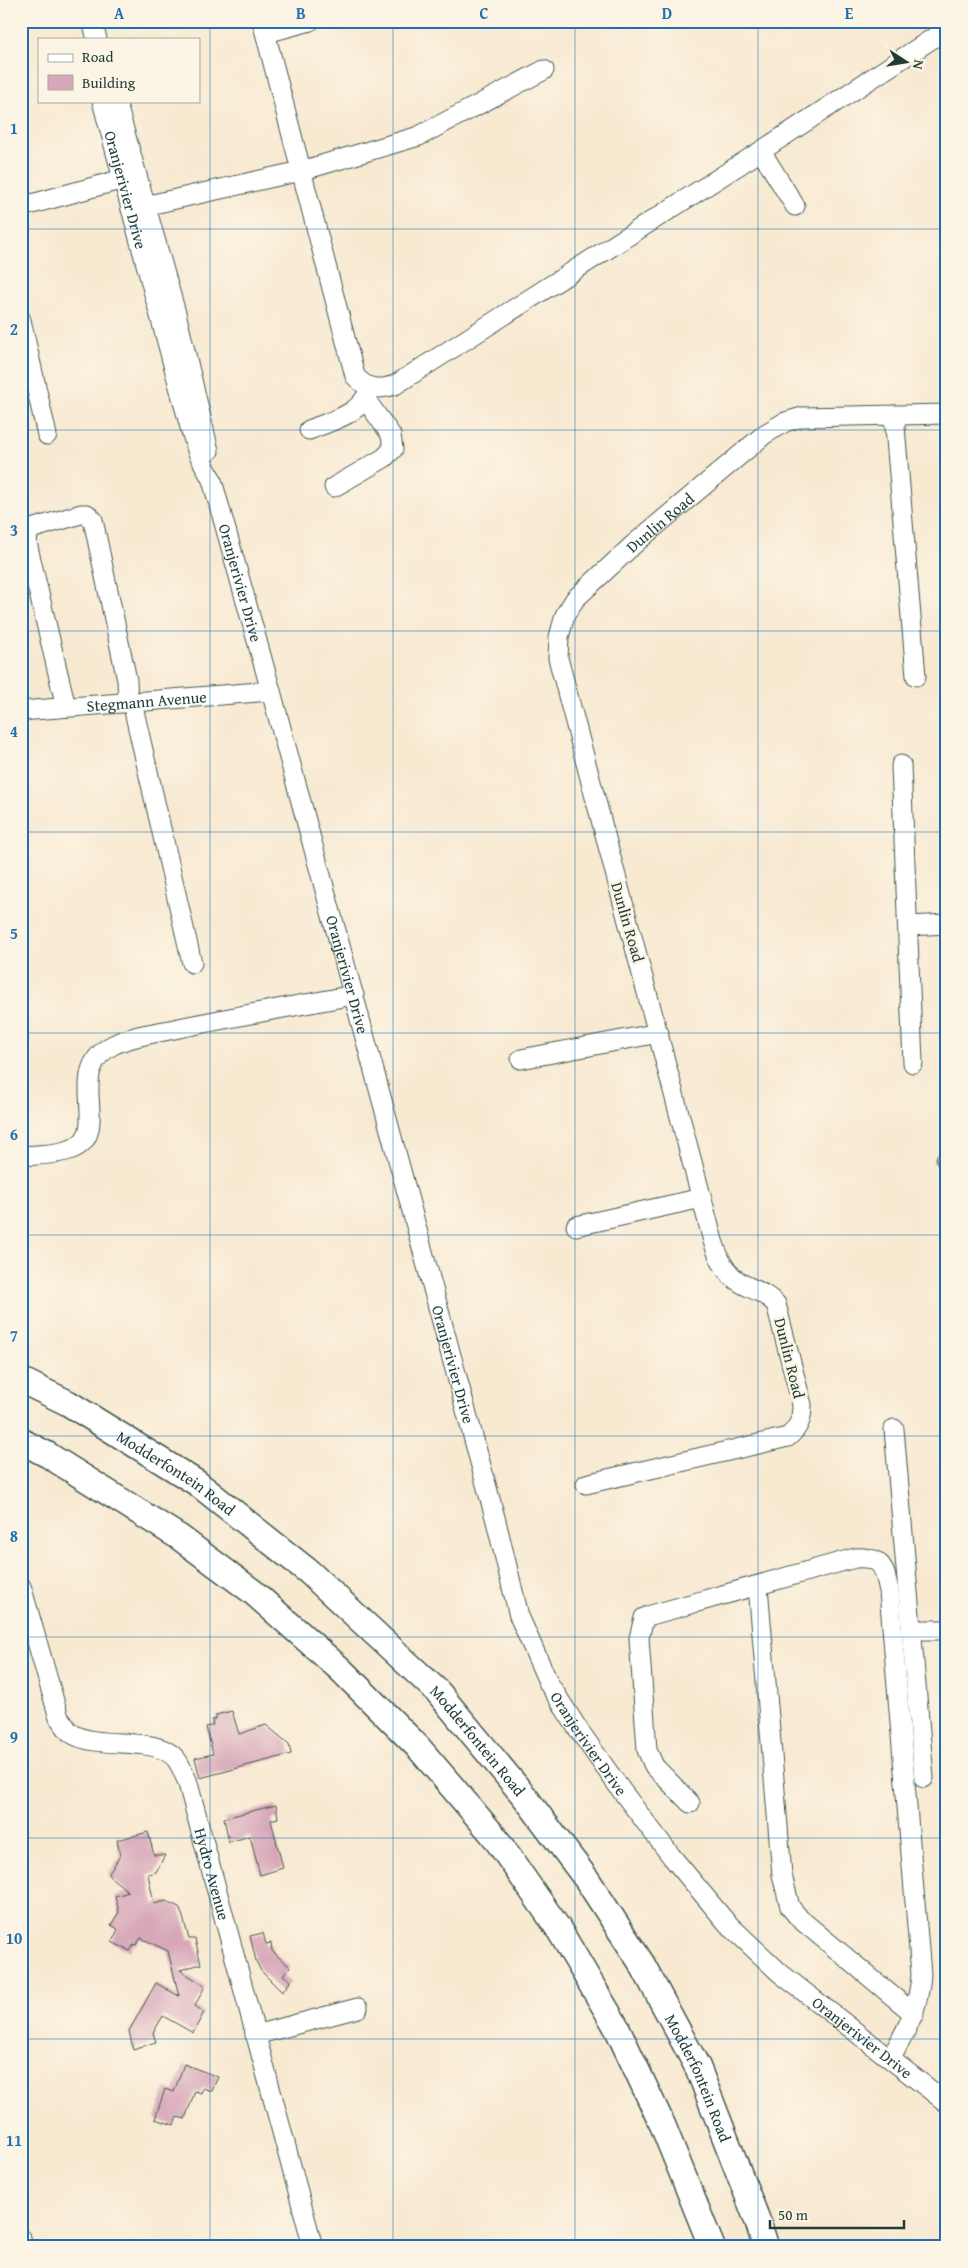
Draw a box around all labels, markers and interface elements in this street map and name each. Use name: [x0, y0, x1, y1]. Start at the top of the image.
text: A: [114, 1, 125, 25]
text: B: [296, 1, 306, 25]
text: C: [479, 1, 489, 25]
text: D: [662, 1, 672, 25]
text: E: [845, 1, 854, 25]
legend: [38, 38, 200, 102]
north arrow: [880, 38, 930, 88]
text: Road: [82, 46, 113, 67]
text: N: [908, 58, 929, 72]
text: Building: [82, 72, 136, 93]
text: 1: [10, 116, 18, 140]
street label: Oranjerivier Drive: [99, 128, 153, 252]
text: 2: [10, 317, 18, 341]
street label: Dunlin Road: [620, 486, 699, 558]
text: 3: [10, 518, 18, 542]
street label: Oranjerivier Drive: [213, 521, 269, 645]
street label: Stegmann Avenue: [86, 684, 208, 718]
text: 4: [10, 719, 18, 743]
street label: Dunlin Road: [605, 879, 651, 965]
street label: Oranjerivier Drive: [320, 913, 375, 1036]
text: 5: [10, 921, 18, 945]
text: 6: [10, 1122, 18, 1146]
street label: Oranjerivier Drive: [426, 1302, 481, 1426]
street label: Dunlin Road: [768, 1315, 812, 1401]
text: 7: [10, 1323, 18, 1347]
street label: Modderfontein Road: [112, 1424, 241, 1521]
text: 8: [10, 1524, 18, 1548]
street label: Modderfontein Road: [425, 1679, 532, 1802]
street label: Oranjerivier Drive: [545, 1687, 633, 1801]
text: 9: [10, 1725, 18, 1749]
street label: Hydro Avenue: [188, 1825, 236, 1923]
text: 10: [6, 1926, 22, 1950]
street label: Oranjerivier Drive: [807, 1990, 918, 2084]
street label: Modderfontein Road: [659, 2009, 738, 2146]
text: 11: [6, 2128, 22, 2152]
scale bar: [770, 2198, 904, 2230]
text: 50 m: [778, 2204, 809, 2225]

